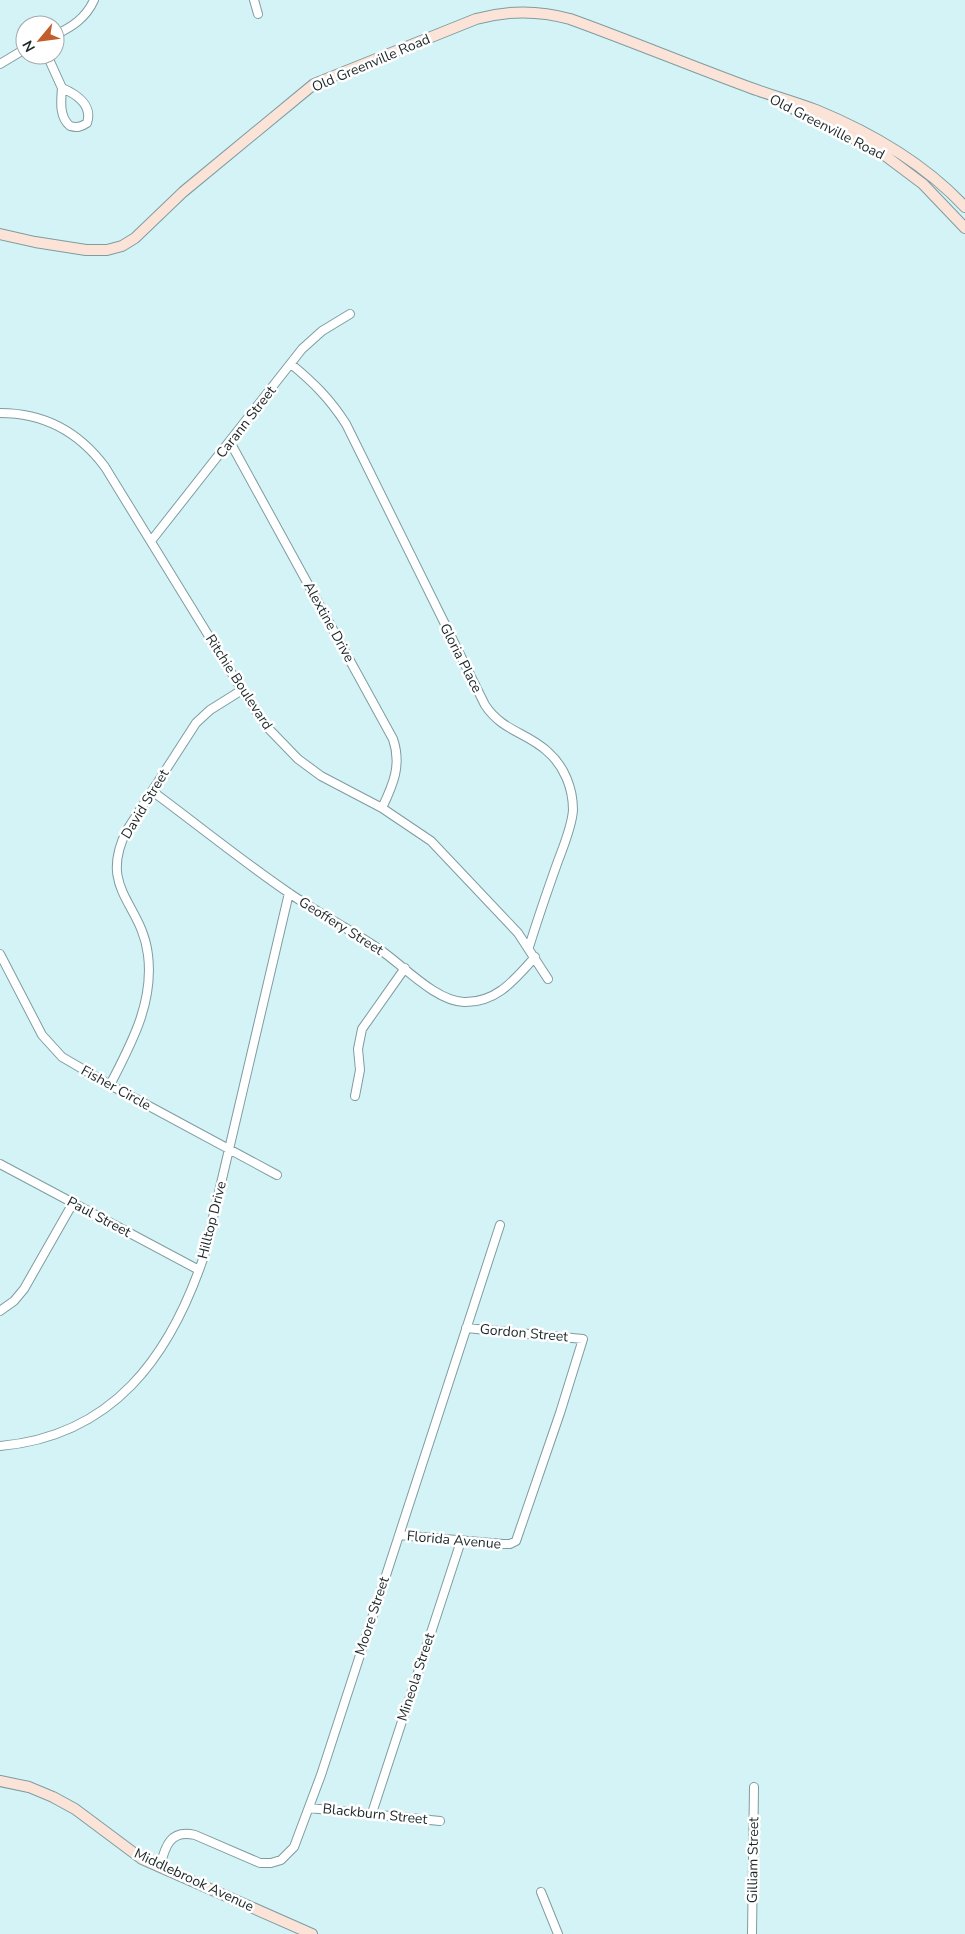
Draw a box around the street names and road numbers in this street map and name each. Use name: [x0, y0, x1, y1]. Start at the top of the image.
street label: Old Greenville Road: [309, 29, 433, 97]
street label: Old Greenville Road: [766, 90, 888, 164]
street label: Carann Street: [212, 382, 280, 462]
street label: Alextine Drive: [299, 578, 359, 666]
street label: Gloria Place: [435, 620, 487, 696]
street label: Ritchie Boulevard: [201, 631, 277, 733]
street label: David Street: [117, 766, 173, 842]
street label: Geoffery Street: [295, 892, 387, 960]
street label: Fisher Circle: [78, 1061, 154, 1115]
street label: Hilltop Drive: [193, 1179, 231, 1261]
street label: Paul Street: [64, 1192, 134, 1242]
street label: Gordon Street: [479, 1320, 569, 1346]
street label: Florida Avenue: [406, 1526, 502, 1554]
street label: Moore Street: [350, 1574, 394, 1658]
street label: Mineola Street: [393, 1630, 439, 1724]
street label: Blackburn Street: [322, 1799, 428, 1829]
street label: Gilliam Street: [743, 1817, 763, 1903]
street label: Middlebrook Avenue: [131, 1844, 257, 1916]

